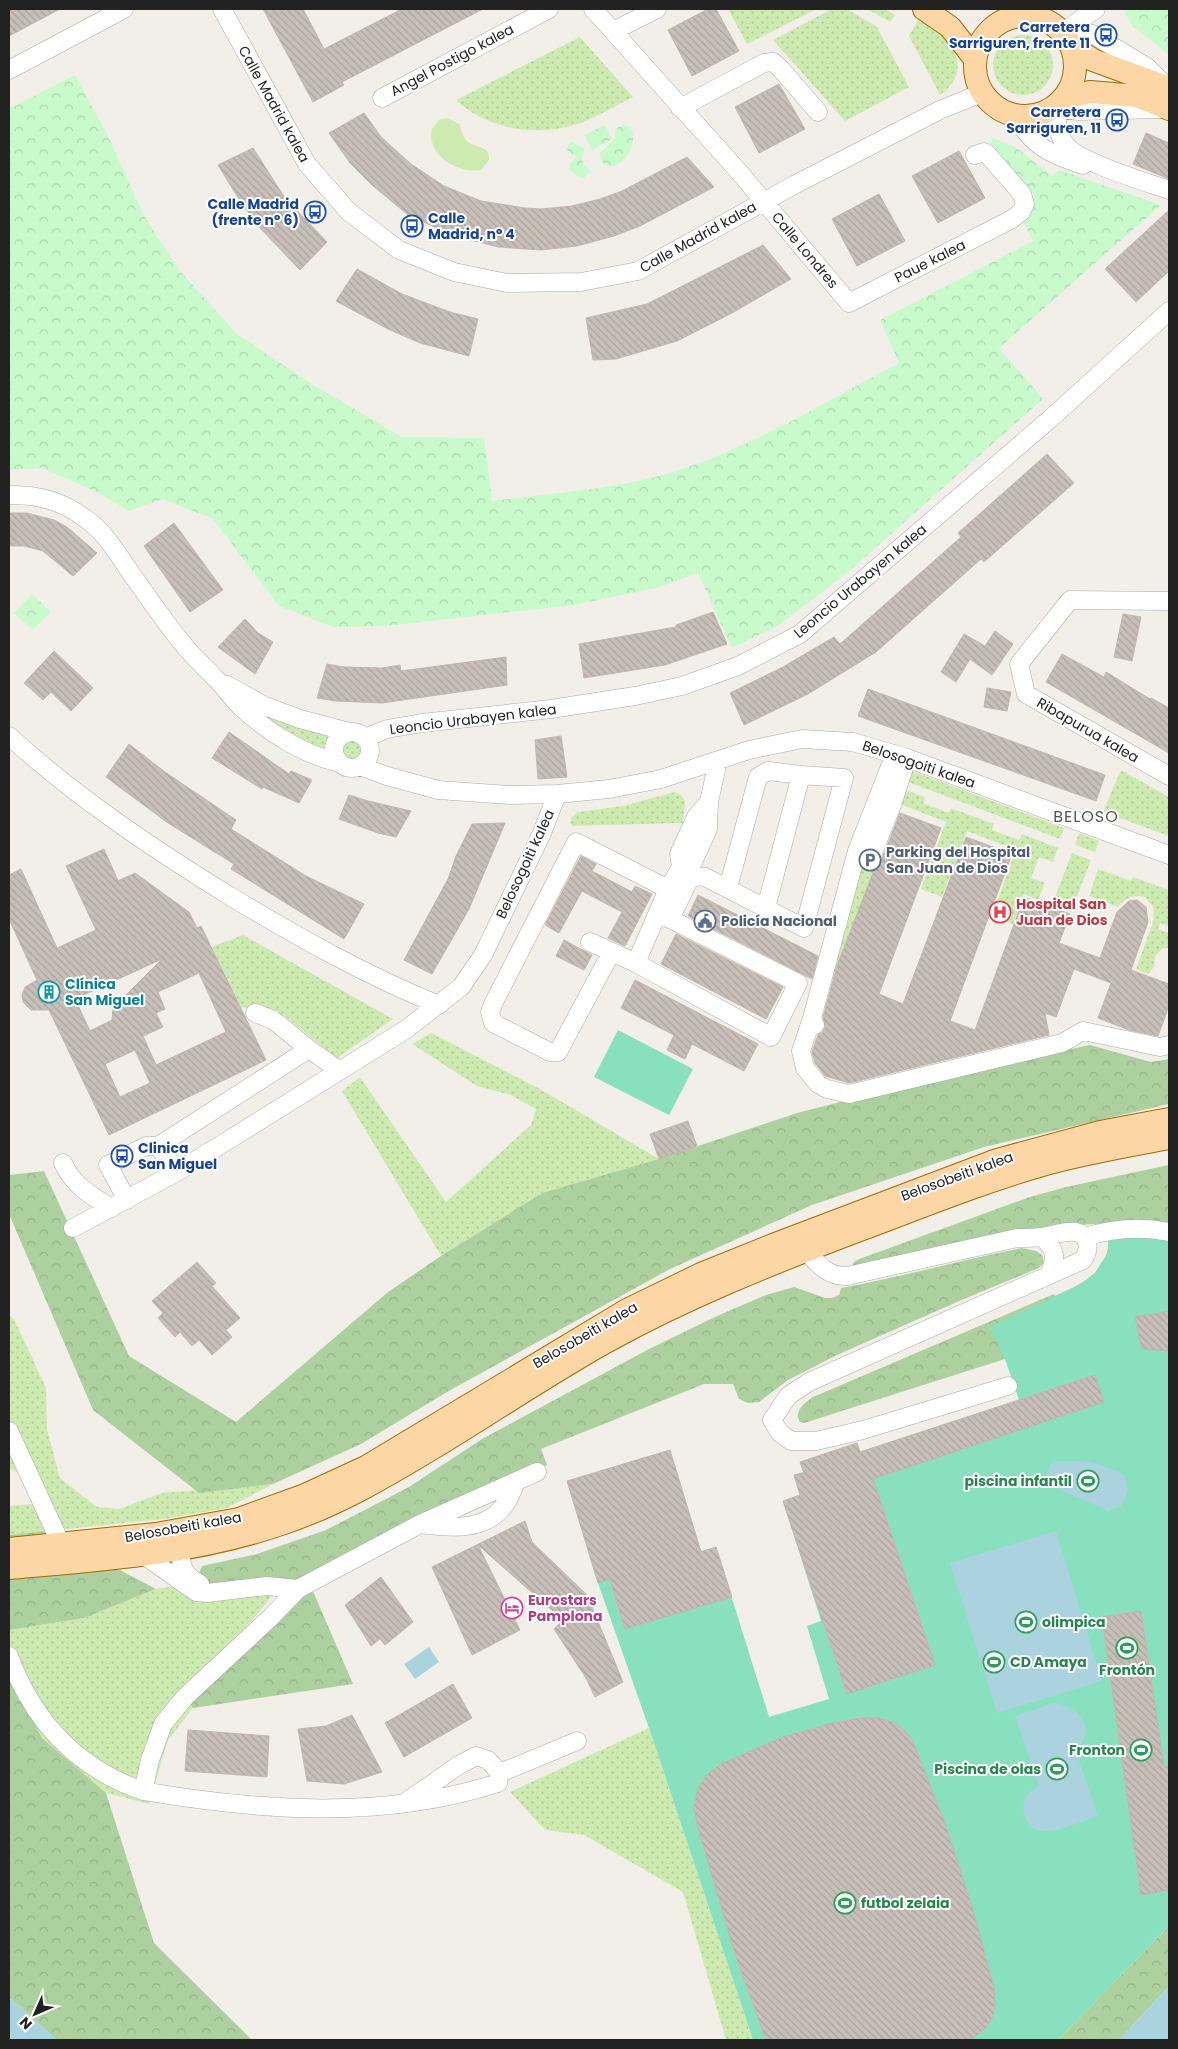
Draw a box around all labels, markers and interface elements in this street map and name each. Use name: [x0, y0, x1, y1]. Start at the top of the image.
place label: Carretera Sarriguren, frente 11: [949, 17, 1090, 53]
street label: Angel Postigo kalea: [387, 19, 517, 101]
bus stop icon: Carretera Sarriguren, frente 11: [1094, 23, 1118, 47]
street label: Calle Madrid kalea: [234, 42, 314, 166]
place label: Carretera Sarriguren, 11: [1006, 102, 1101, 138]
bus stop icon: Carretera Sarriguren, 11: [1105, 108, 1129, 132]
place label: Calle Madrid (frente nº 6): [207, 194, 299, 230]
street label: Calle Madrid kalea: [636, 197, 760, 277]
bus stop icon: Calle Madrid (frente nº 6): [303, 200, 327, 224]
street label: Calle Londres: [767, 207, 843, 293]
place label: Calle Madrid, nº 4: [428, 208, 515, 244]
bus stop icon: Calle Madrid, nº 4: [400, 214, 424, 238]
street label: Paue kalea: [891, 235, 969, 287]
street label: Leoncio Urabayen kalea: [789, 519, 931, 643]
street label: Ribapurua kalea: [1033, 693, 1143, 767]
street label: Leoncio Urabayen kalea: [388, 699, 558, 739]
street label: Belosogoiti kalea: [860, 735, 978, 793]
district label: BELOSO: [1053, 805, 1119, 828]
street label: Belosogoiti kalea: [491, 806, 559, 922]
place label: Parking del Hospital San Juan de Dios: [886, 842, 1030, 878]
parking icon: Parking del Hospital San Juan de Dios: [858, 848, 882, 872]
place label: Hospital San Juan de Dios: [1016, 894, 1108, 930]
hospital icon: Hospital San Juan de Dios: [988, 900, 1012, 924]
public building icon: Policía Nacional: [693, 909, 717, 933]
place label: Policía Nacional: [721, 911, 837, 931]
place label: Clínica San Miguel: [65, 974, 144, 1010]
building icon: Clínica San Miguel: [37, 980, 61, 1004]
place label: Clinica San Miguel: [138, 1138, 217, 1174]
bus stop icon: Clinica San Miguel: [110, 1144, 134, 1168]
street label: Belosobeiti kalea: [898, 1146, 1016, 1206]
street label: Belosobeiti kalea: [529, 1297, 641, 1373]
sports icon: piscina infantil: [1076, 1469, 1100, 1493]
place label: piscina infantil: [965, 1471, 1072, 1491]
street label: Belosobeiti kalea: [123, 1507, 243, 1547]
place label: Eurostars Pamplona: [528, 1590, 603, 1626]
hotel icon: Eurostars Pamplona: [500, 1596, 524, 1620]
sports icon: olimpica: [1014, 1610, 1038, 1634]
place label: olimpica: [1042, 1612, 1106, 1632]
sports icon: Frontón: [1115, 1636, 1139, 1660]
sports icon: CD Amaya: [982, 1650, 1006, 1674]
place label: CD Amaya: [1010, 1652, 1087, 1672]
place label: Frontón: [1099, 1660, 1155, 1680]
sports icon: Fronton: [1129, 1738, 1153, 1762]
place label: Fronton: [1069, 1740, 1125, 1760]
sports icon: Piscina de olas: [1045, 1757, 1069, 1781]
place label: Piscina de olas: [934, 1759, 1041, 1779]
sports icon: futbol zelaia: [833, 1891, 857, 1915]
place label: futbol zelaia: [861, 1893, 950, 1913]
north arrow: [10, 1989, 60, 2039]
text: N: [15, 2012, 37, 2034]

